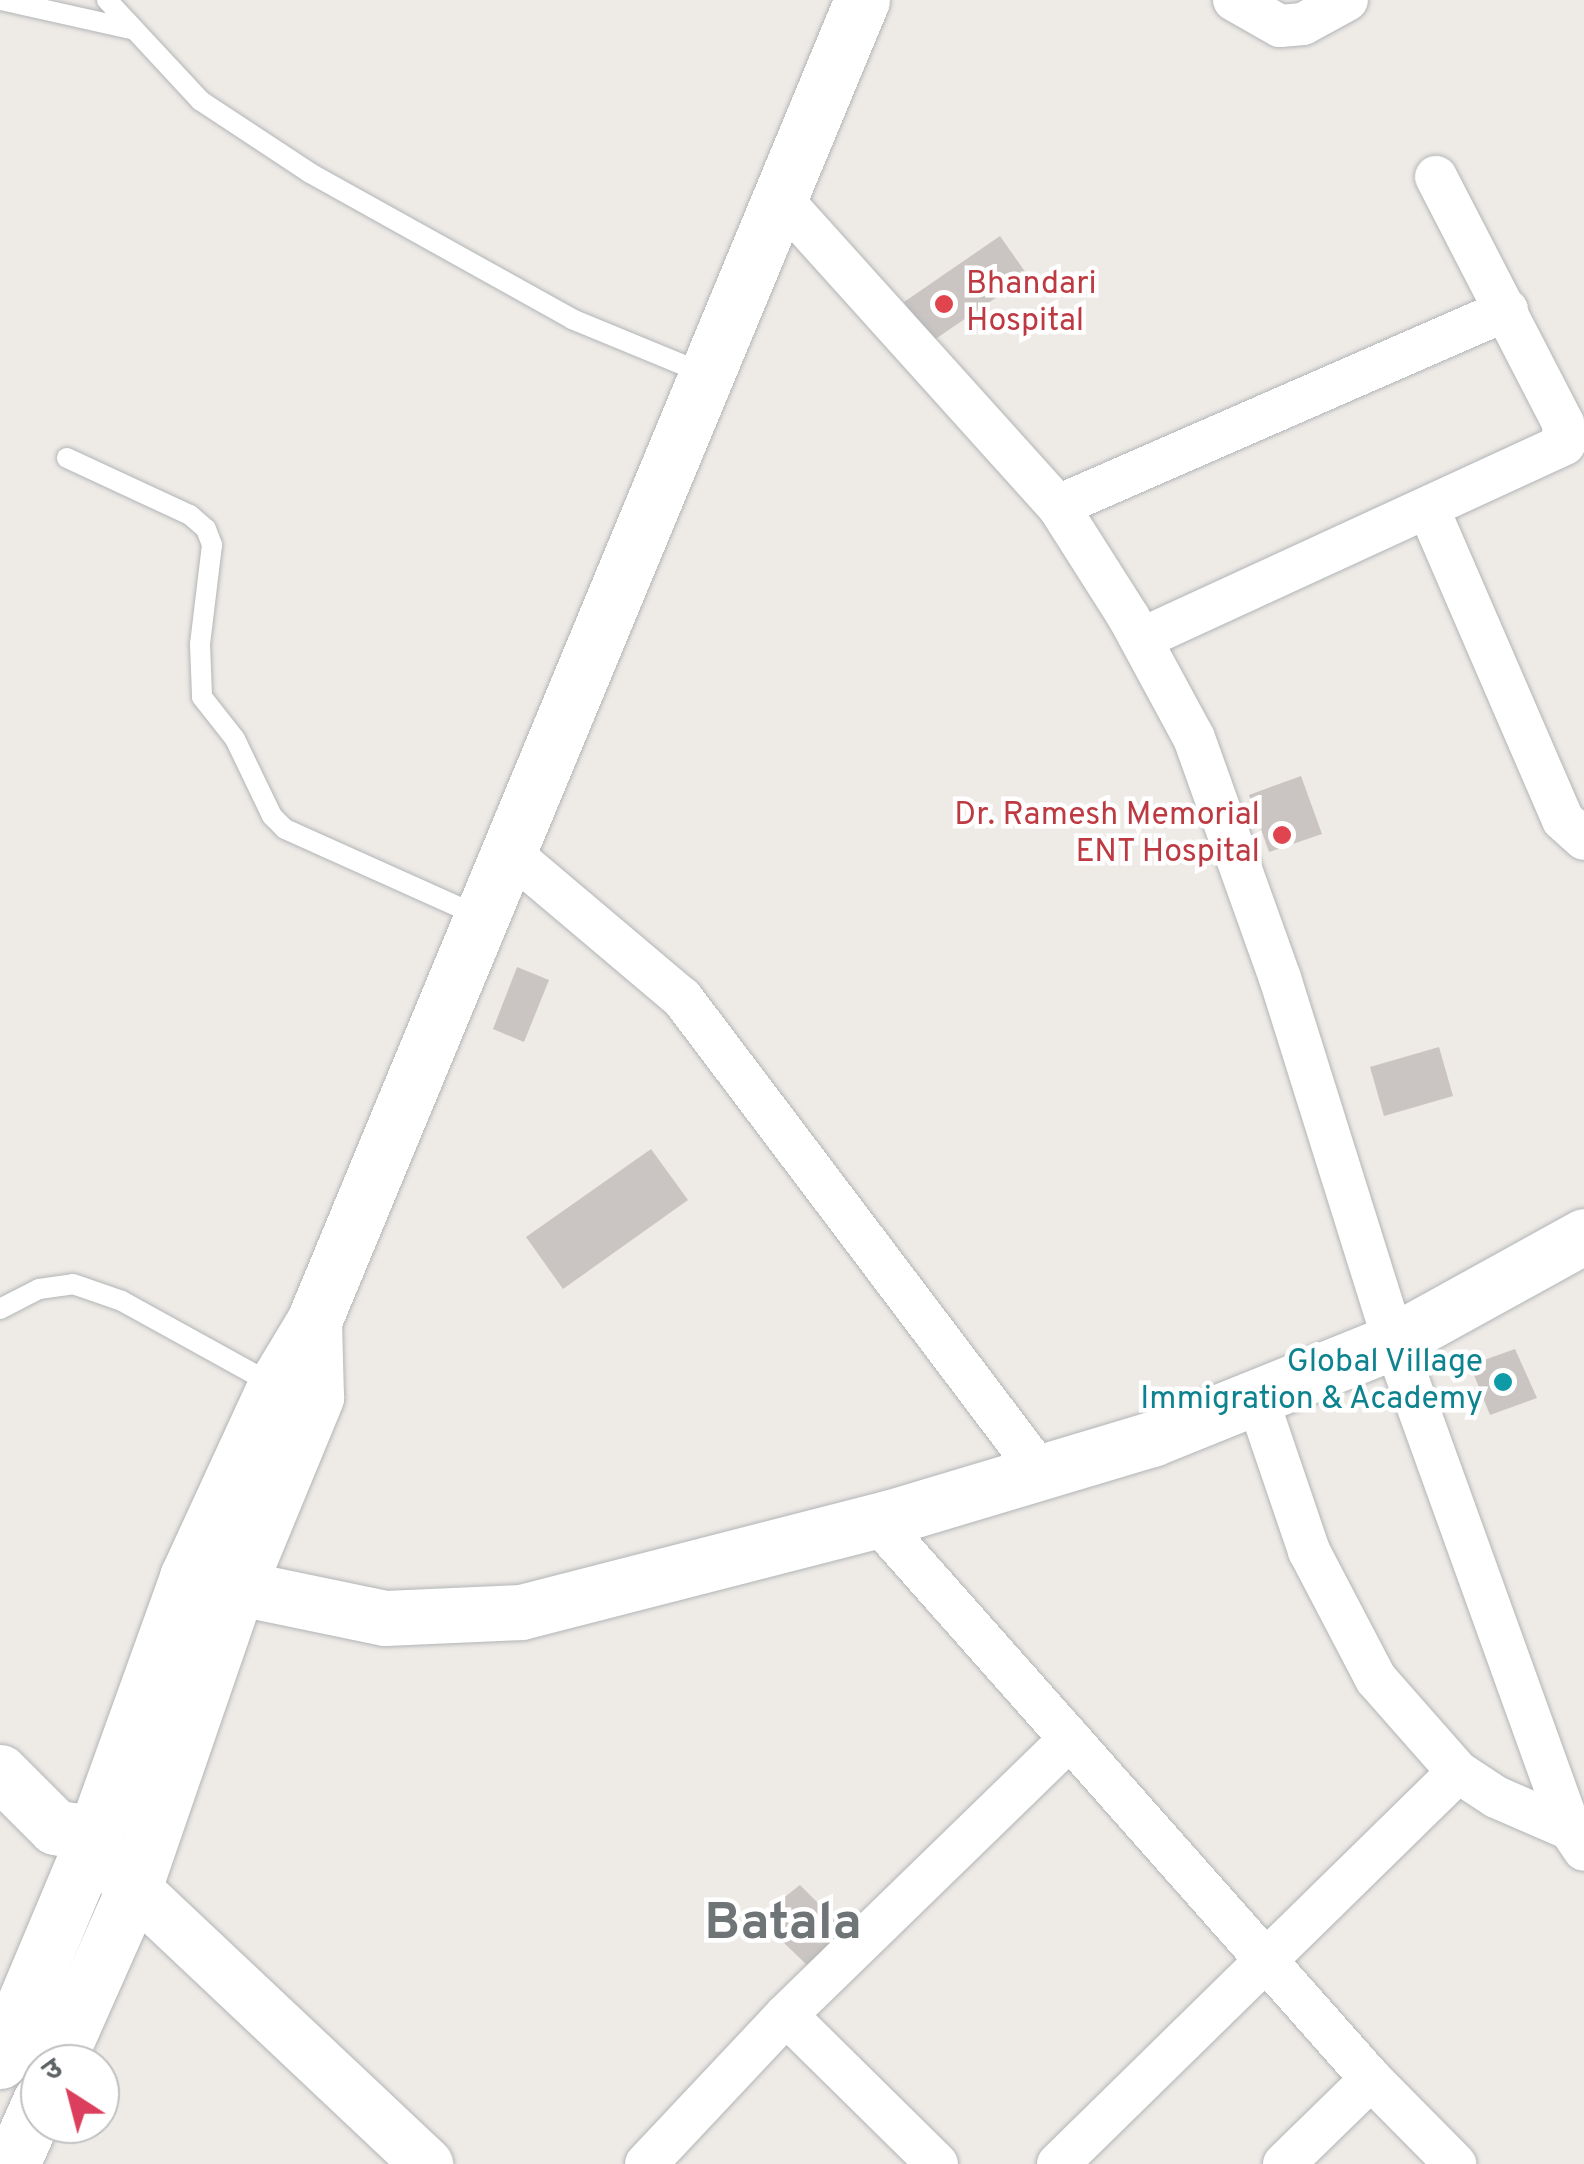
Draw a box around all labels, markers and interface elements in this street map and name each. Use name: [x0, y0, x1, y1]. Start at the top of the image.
place label: Bhandari Hospital: [966, 267, 1097, 342]
marker: Bhandari Hospital: [931, 291, 957, 317]
place label: Dr. Ramesh Memorial ENT Hospital: [954, 798, 1260, 873]
marker: Dr. Ramesh Memorial ENT Hospital: [1269, 822, 1295, 848]
place label: Global Village Immigration & Academy: [1139, 1345, 1483, 1420]
marker: Global Village Immigration & Academy: [1492, 1371, 1514, 1393]
district label: Batala: [704, 1895, 862, 1957]
north arrow: [20, 2044, 120, 2144]
text: उ: [36, 2052, 71, 2091]

